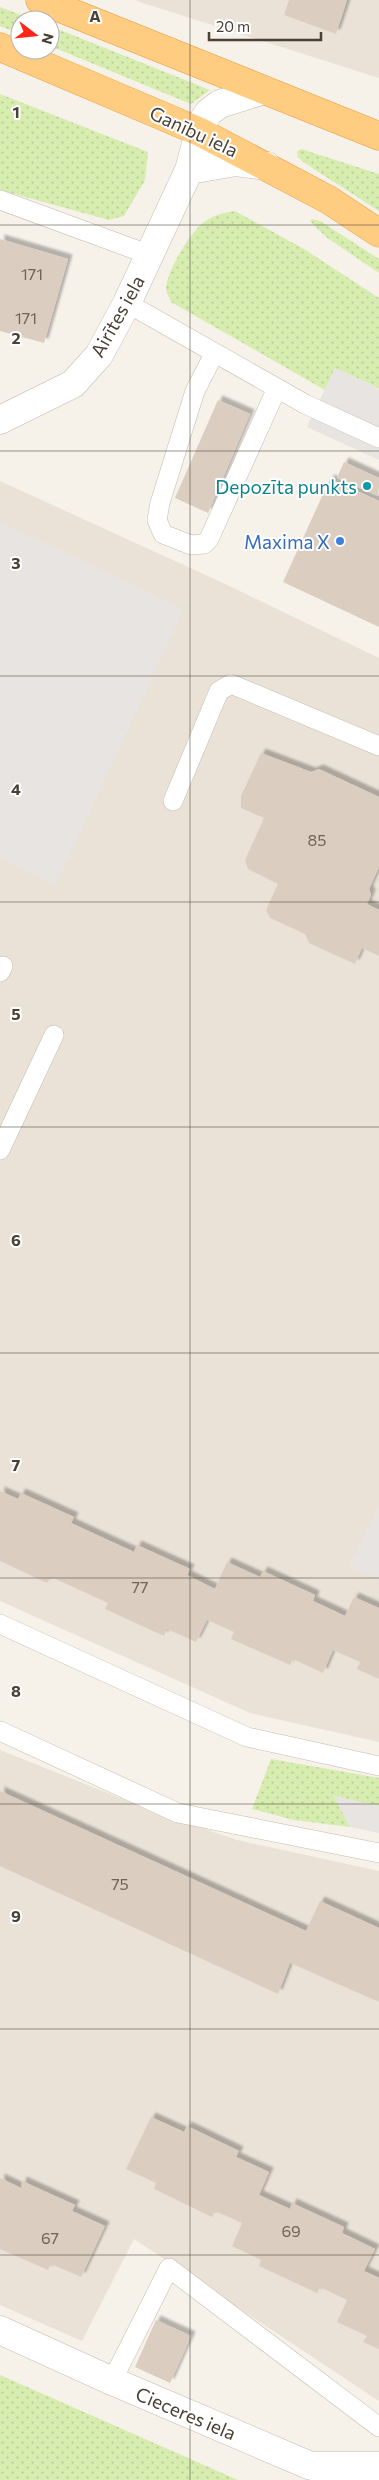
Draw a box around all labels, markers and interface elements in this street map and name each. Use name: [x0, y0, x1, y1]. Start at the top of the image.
text: A: [89, 6, 101, 25]
north arrow: [10, 10, 60, 60]
scale bar: [209, 10, 322, 42]
text: 20 m: [216, 17, 250, 35]
text: N: [38, 31, 58, 46]
street label: Ganību iela: [146, 101, 242, 161]
text: 1: [12, 102, 20, 121]
house number: 171: [21, 264, 43, 283]
street label: Airītes iela: [85, 271, 149, 361]
house number: 171: [15, 308, 37, 327]
text: 2: [11, 328, 21, 347]
place label: Depozīta punkts: [215, 475, 357, 498]
marker: Depozīta punkts: [361, 480, 373, 492]
place label: Maxima X: [244, 530, 330, 553]
marker: Maxima X: [334, 535, 346, 547]
text: 3: [11, 553, 21, 572]
text: 4: [11, 779, 21, 798]
house number: 85: [308, 830, 326, 849]
text: 5: [11, 1004, 21, 1023]
text: 6: [11, 1230, 21, 1249]
text: 7: [12, 1455, 21, 1474]
house number: 77: [132, 1577, 148, 1596]
text: 8: [11, 1681, 21, 1700]
house number: 75: [111, 1874, 129, 1893]
text: 9: [11, 1906, 21, 1925]
house number: 69: [281, 2221, 301, 2240]
house number: 67: [41, 2228, 59, 2247]
street label: Cieceres iela: [132, 2382, 240, 2444]

